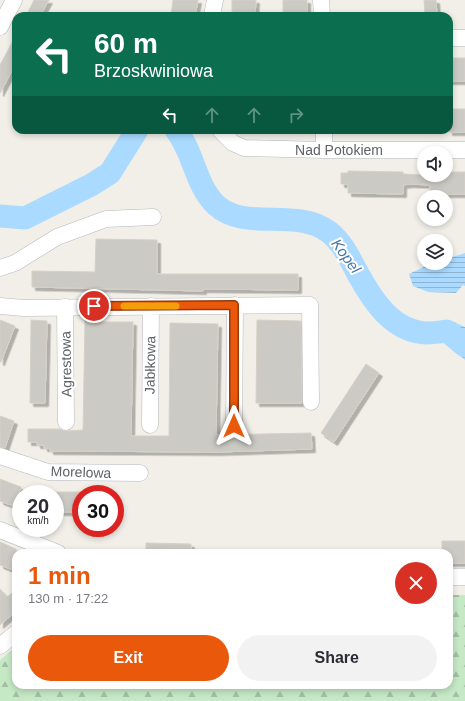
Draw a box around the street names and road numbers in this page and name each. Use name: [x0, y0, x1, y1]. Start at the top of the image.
street label: Nad Potokiem: [295, 142, 383, 158]
street label: Agrestowa: [57, 331, 75, 397]
street label: Jabłkowa: [141, 335, 159, 394]
street label: Morelowa: [50, 463, 112, 481]

